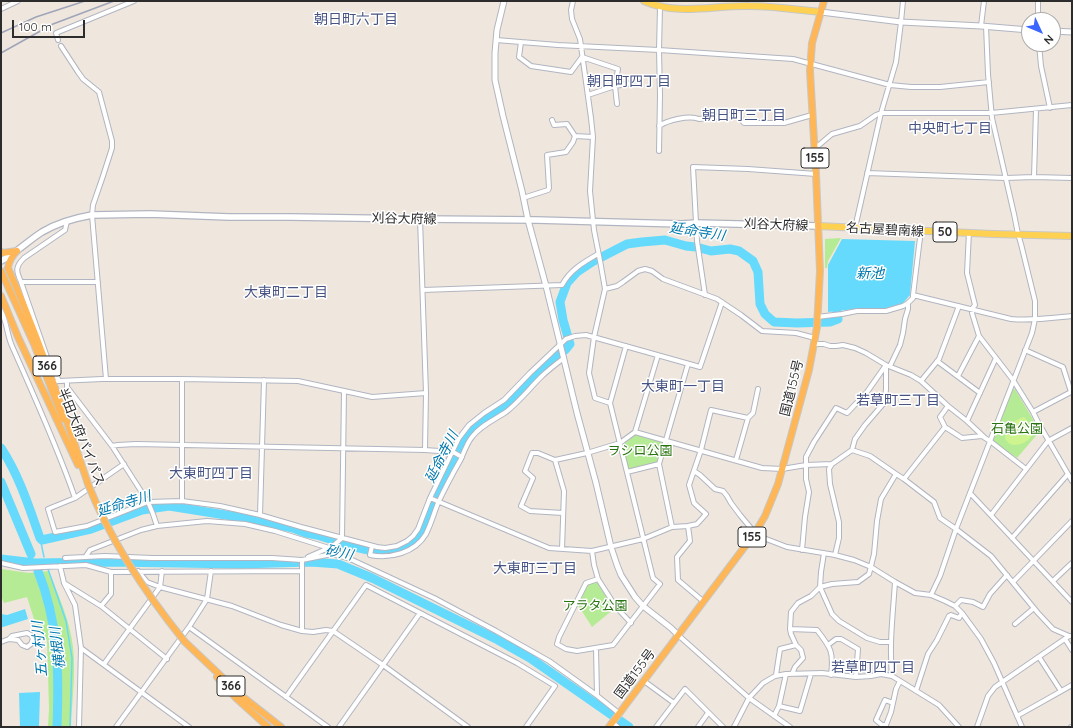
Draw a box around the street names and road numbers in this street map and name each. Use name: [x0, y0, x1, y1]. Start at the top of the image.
road number: 155: [801, 148, 829, 168]
street label: 刈谷大府線: [371, 211, 437, 227]
street label: 刈谷大府線: [743, 216, 809, 234]
street label: 名古屋碧南線: [846, 220, 924, 240]
road number: 50: [933, 222, 957, 242]
road number: 366: [33, 356, 61, 376]
street label: 国道155号: [777, 358, 807, 418]
street label: 半田大府パイパス: [54, 386, 108, 488]
road number: 155: [738, 527, 766, 547]
street label: 国道155号: [611, 646, 659, 702]
road number: 366: [217, 676, 245, 696]

